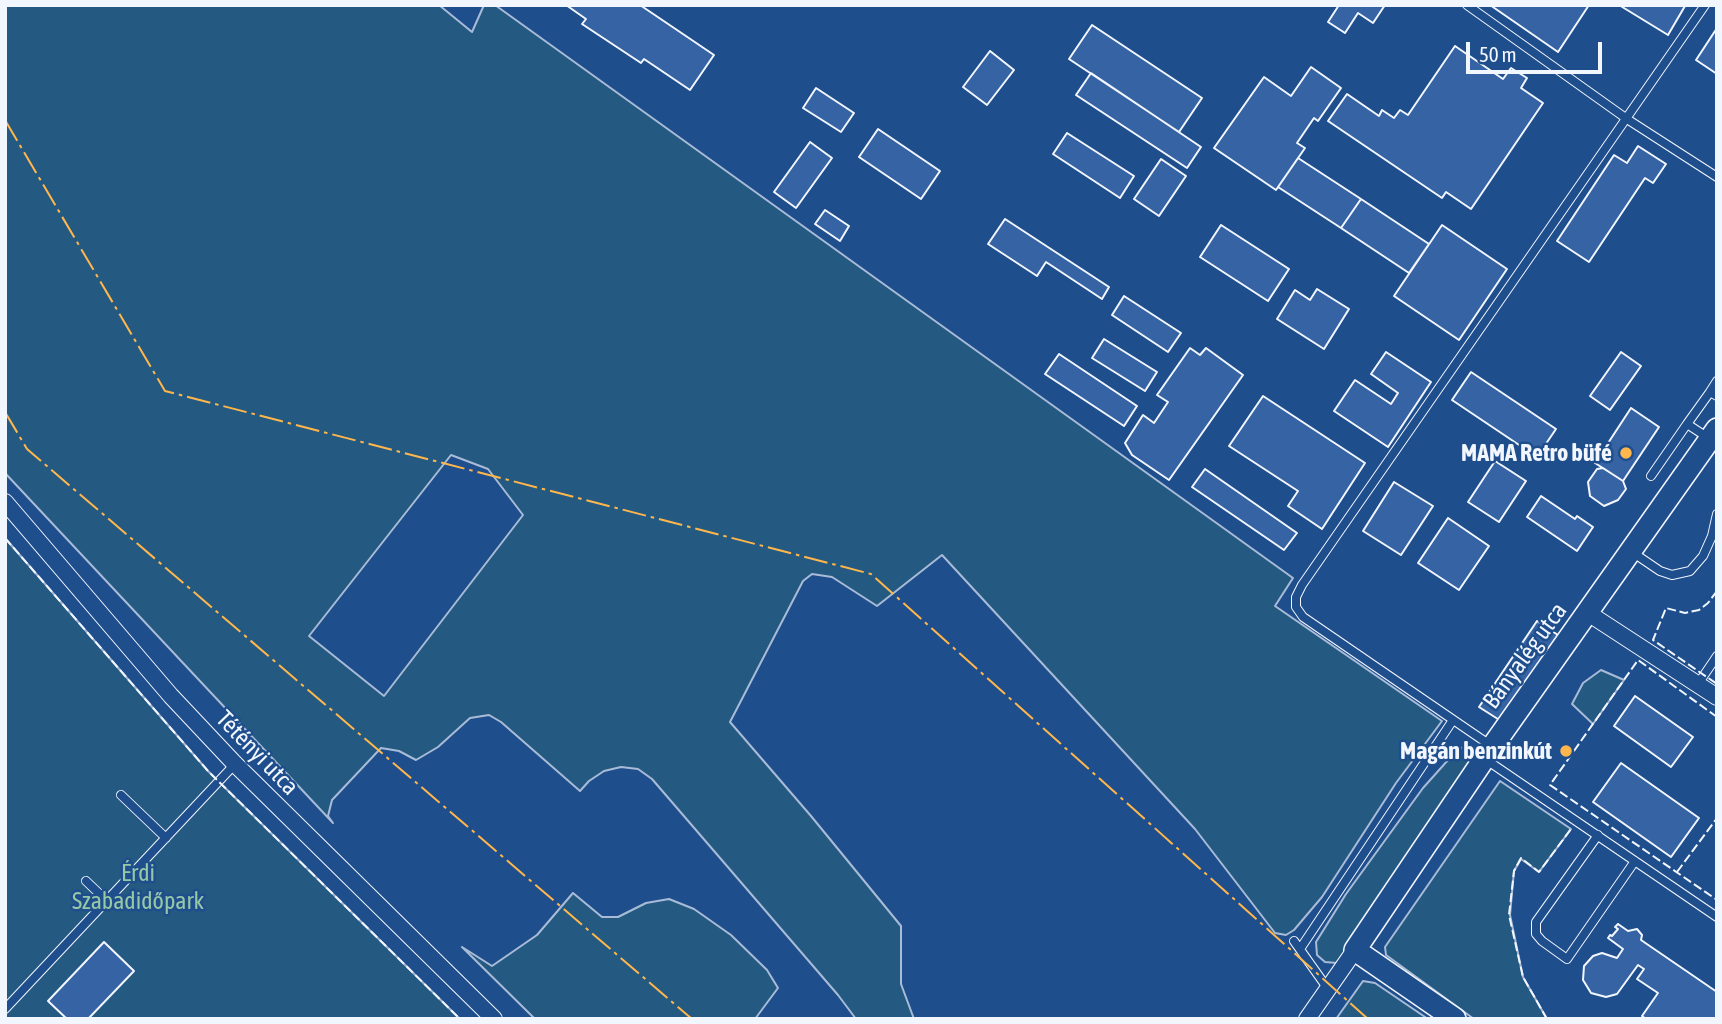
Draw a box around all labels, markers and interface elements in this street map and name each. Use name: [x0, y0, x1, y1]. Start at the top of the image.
scale bar: [1470, 28, 1606, 72]
text: 50 m: [1479, 42, 1517, 66]
place label: MAMA Retro büfé: [1461, 439, 1612, 467]
marker: MAMA Retro büfé: [1618, 445, 1634, 461]
street label: Bányalég utca: [1477, 597, 1573, 715]
street label: Tétényi utca: [210, 705, 304, 801]
place label: Magán benzinkút: [1400, 737, 1552, 765]
marker: Magán benzinkút: [1558, 743, 1574, 759]
park label: Érdi Szabadidőpark: [72, 859, 204, 915]

